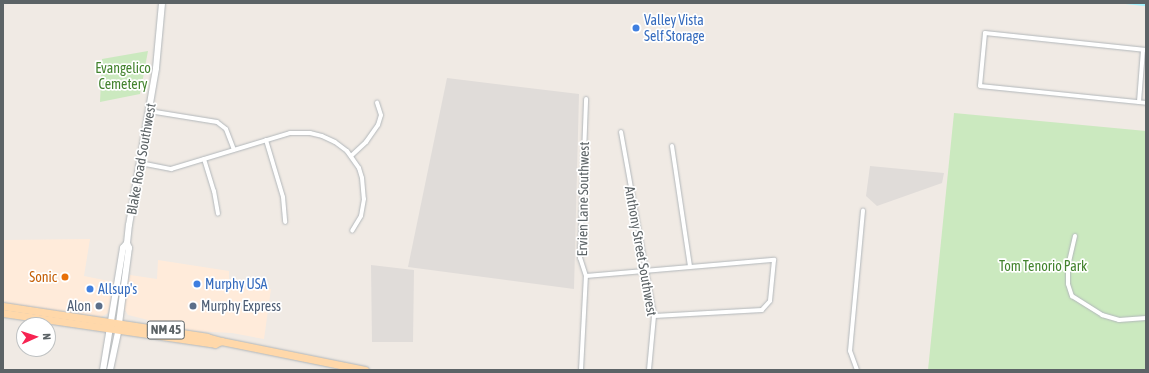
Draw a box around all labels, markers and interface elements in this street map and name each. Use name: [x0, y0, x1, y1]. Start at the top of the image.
place label: Valley Vista Self Storage: [644, 12, 705, 44]
marker: Valley Vista Self Storage: [631, 23, 641, 33]
park label: Evangelico Cemetery: [95, 60, 151, 92]
street label: Blake Road Southwest: [123, 102, 159, 216]
street label: Ervien Lane Southwest: [574, 141, 592, 257]
street label: Anthony Street Southwest: [621, 185, 661, 317]
park label: Tom Tenorio Park: [999, 258, 1087, 274]
place label: Sonic: [29, 269, 57, 285]
marker: Sonic: [60, 272, 70, 282]
place label: Murphy USA: [205, 276, 267, 292]
marker: Murphy USA: [192, 279, 202, 289]
place label: Allsup's: [98, 281, 137, 297]
marker: Allsup's: [85, 284, 95, 294]
place label: Alon: [67, 298, 91, 314]
place label: Murphy Express: [201, 298, 281, 314]
marker: Alon: [94, 301, 104, 311]
marker: Murphy Express: [188, 301, 198, 311]
north arrow: [16, 317, 56, 357]
road number: NM 45: [146, 319, 186, 341]
text: N: [41, 333, 53, 340]

